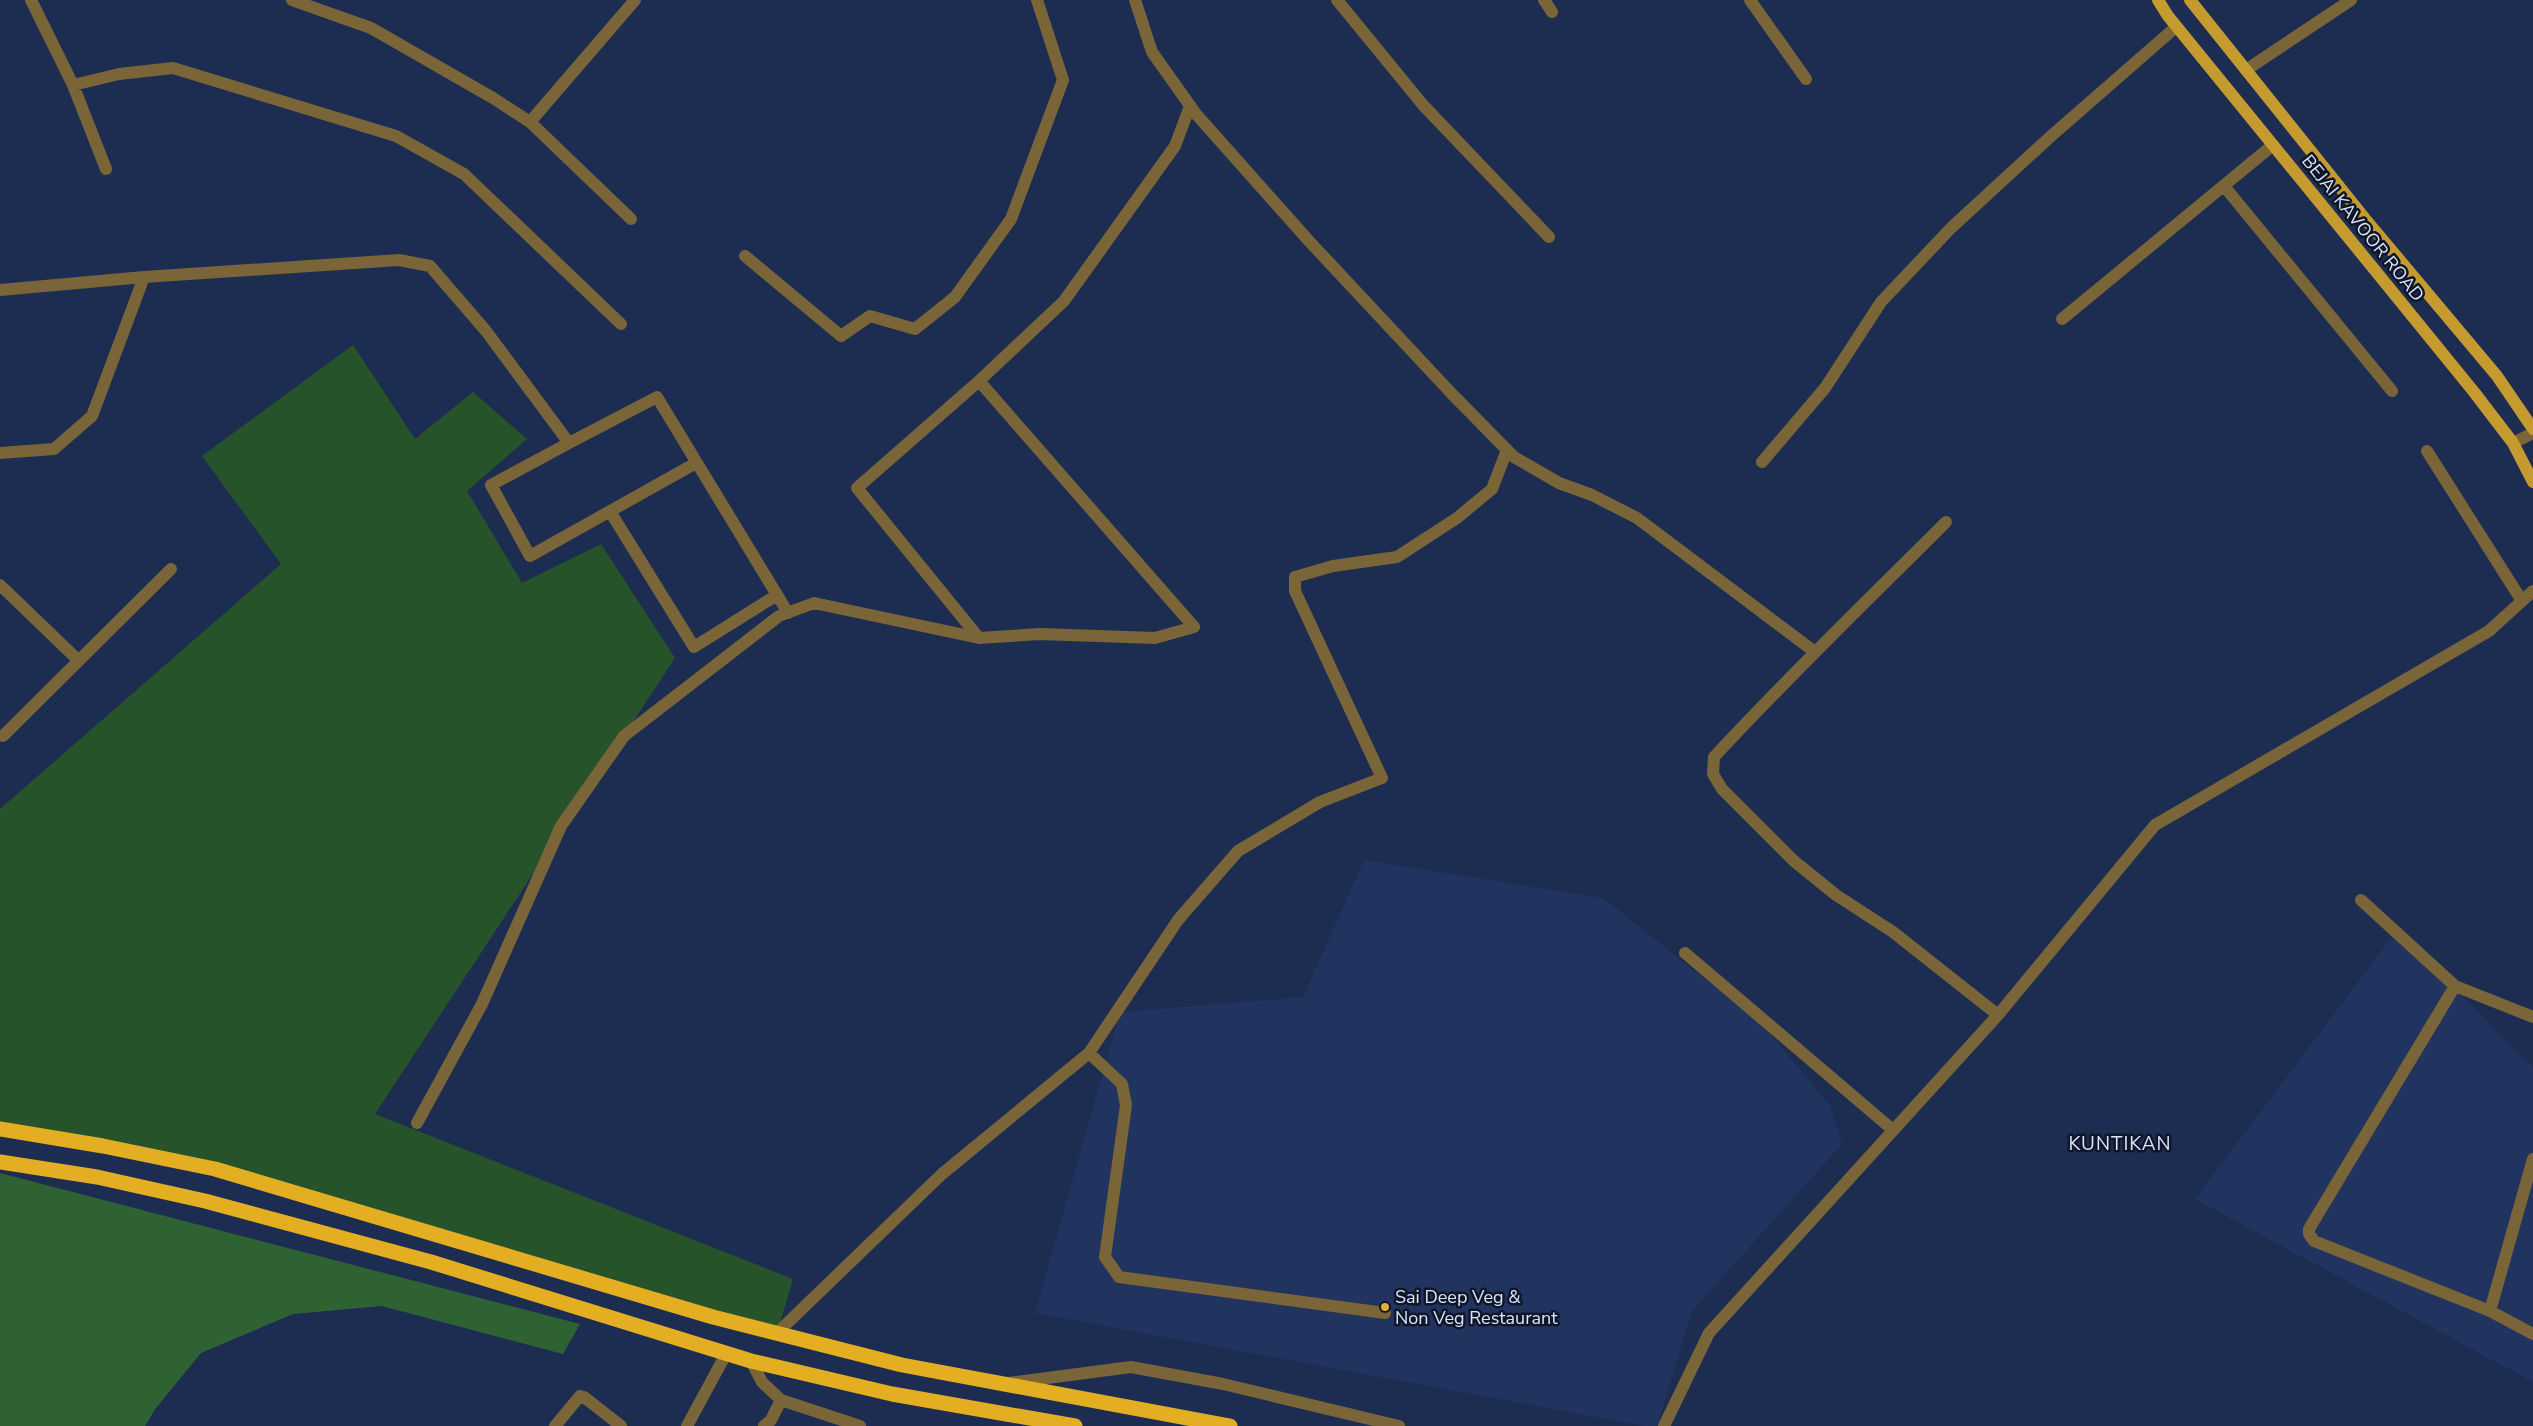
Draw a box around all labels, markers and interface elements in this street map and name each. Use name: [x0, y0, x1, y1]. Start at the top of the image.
street label: BEJAI KAVOOR ROAD: [2296, 150, 2430, 306]
district label: KUNTIKAN: [2068, 1131, 2172, 1157]
place label: Sai Deep Veg & Non Veg Restaurant: [1395, 1285, 1558, 1330]
marker: Sai Deep Veg & Non Veg Restaurant: [1379, 1301, 1391, 1313]

